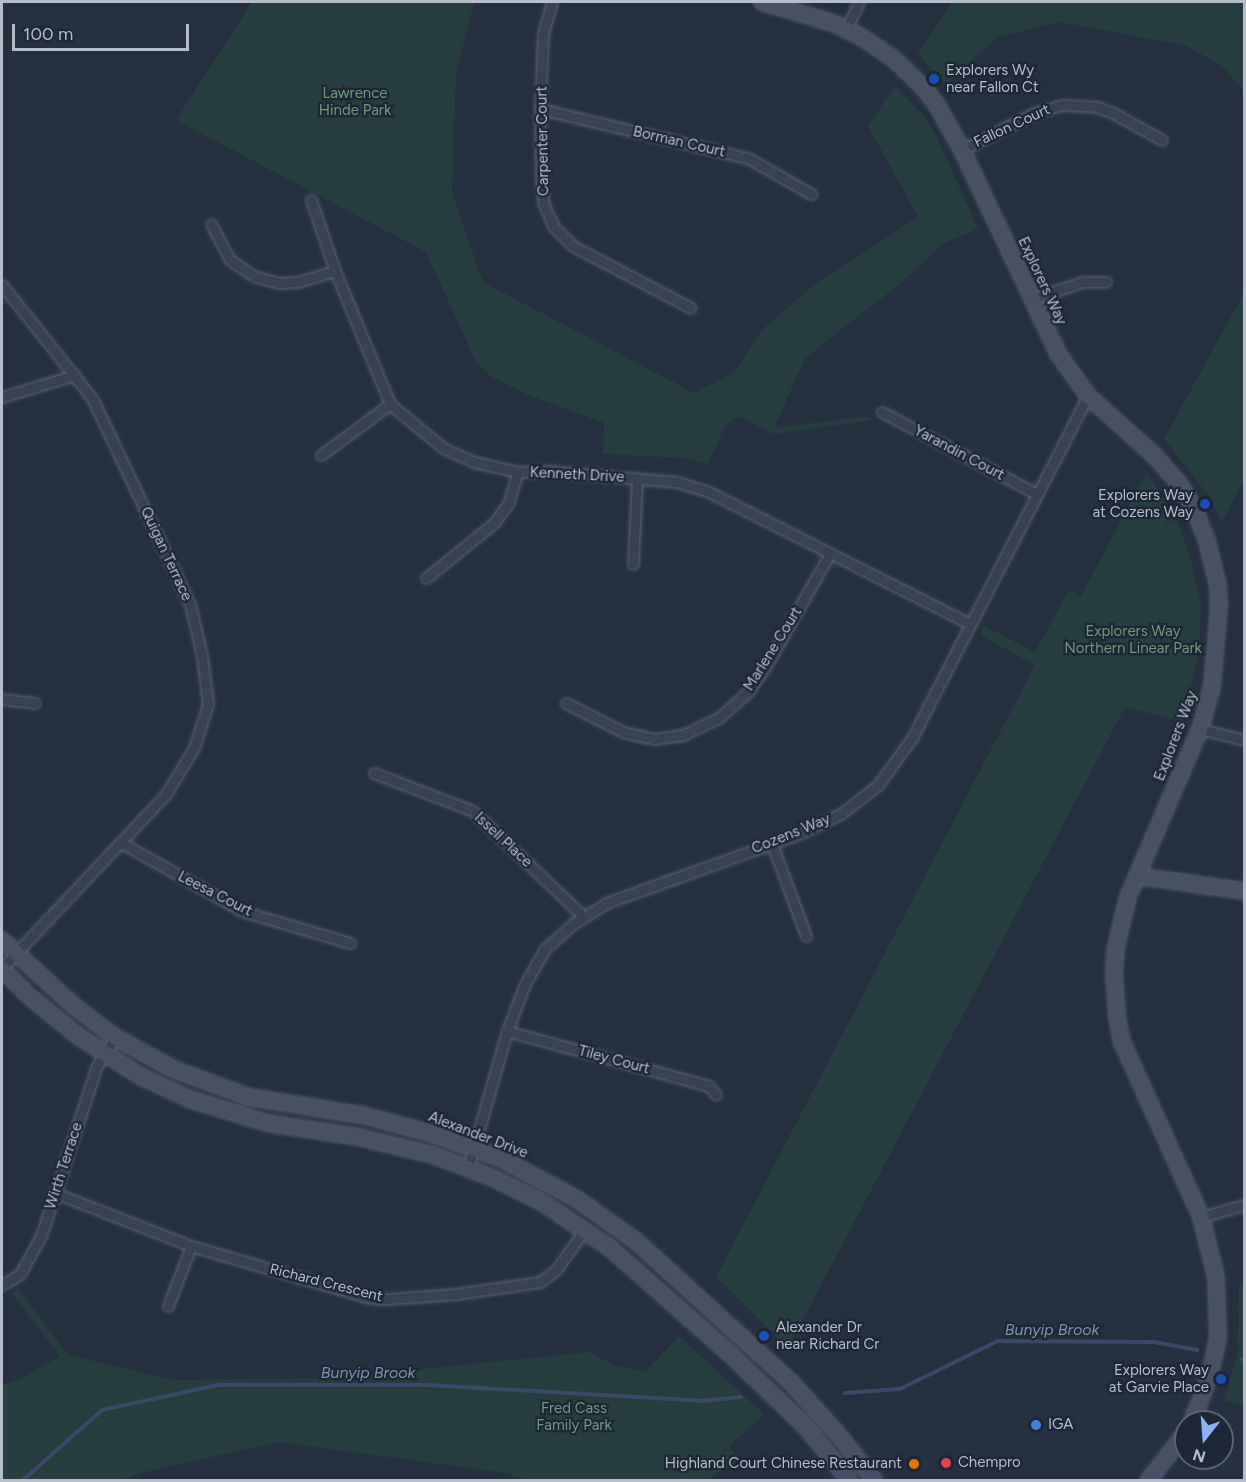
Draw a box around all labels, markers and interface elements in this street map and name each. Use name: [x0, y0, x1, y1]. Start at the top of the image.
scale bar: [15, 12, 192, 50]
text: 100 m: [23, 23, 73, 45]
place label: Explorers Wy near Fallon Ct: [946, 61, 1039, 96]
marker: Explorers Wy near Fallon Ct: [927, 72, 941, 86]
park label: Lawrence Hinde Park: [319, 84, 391, 119]
street label: Carpenter Court: [533, 86, 553, 196]
street label: Fallon Court: [971, 101, 1053, 151]
street label: Borman Court: [631, 123, 727, 161]
street label: Explorers Way: [1014, 234, 1070, 328]
street label: Yarandin Court: [911, 422, 1007, 484]
street label: Kenneth Drive: [529, 464, 625, 486]
place label: Explorers Way at Cozens Way: [1093, 486, 1193, 521]
marker: Explorers Way at Cozens Way: [1198, 497, 1212, 511]
street label: Quigan Terrace: [136, 504, 196, 604]
street label: Marlene Court: [740, 604, 806, 694]
park label: Explorers Way Northern Linear Park: [1064, 622, 1202, 657]
street label: Explorers Way: [1151, 688, 1201, 784]
street label: Issell Place: [470, 809, 536, 871]
street label: Cozens Way: [749, 810, 833, 858]
street label: Leesa Court: [175, 868, 255, 920]
street label: Tiley Court: [576, 1042, 652, 1078]
street label: Alexander Drive: [426, 1108, 530, 1162]
street label: Wirth Terrace: [41, 1120, 87, 1212]
street label: Richard Crescent: [268, 1260, 384, 1306]
place label: Alexander Dr near Richard Cr: [776, 1318, 879, 1353]
water label: Bunyip Brook: [1005, 1320, 1099, 1340]
marker: Alexander Dr near Richard Cr: [757, 1329, 771, 1343]
place label: Explorers Way at Garvie Place: [1109, 1361, 1209, 1396]
water label: Bunyip Brook: [321, 1363, 415, 1383]
marker: Explorers Way at Garvie Place: [1214, 1372, 1228, 1386]
park label: Fred Cass Family Park: [536, 1399, 612, 1434]
north arrow: [1174, 1410, 1234, 1470]
place label: IGA: [1048, 1416, 1074, 1434]
marker: IGA: [1029, 1418, 1043, 1432]
text: N: [1190, 1445, 1208, 1467]
place label: Chempro: [958, 1454, 1021, 1472]
place label: Highland Court Chinese Restaurant: [665, 1455, 902, 1473]
marker: Chempro: [939, 1456, 953, 1470]
marker: Highland Court Chinese Restaurant: [907, 1457, 921, 1471]

